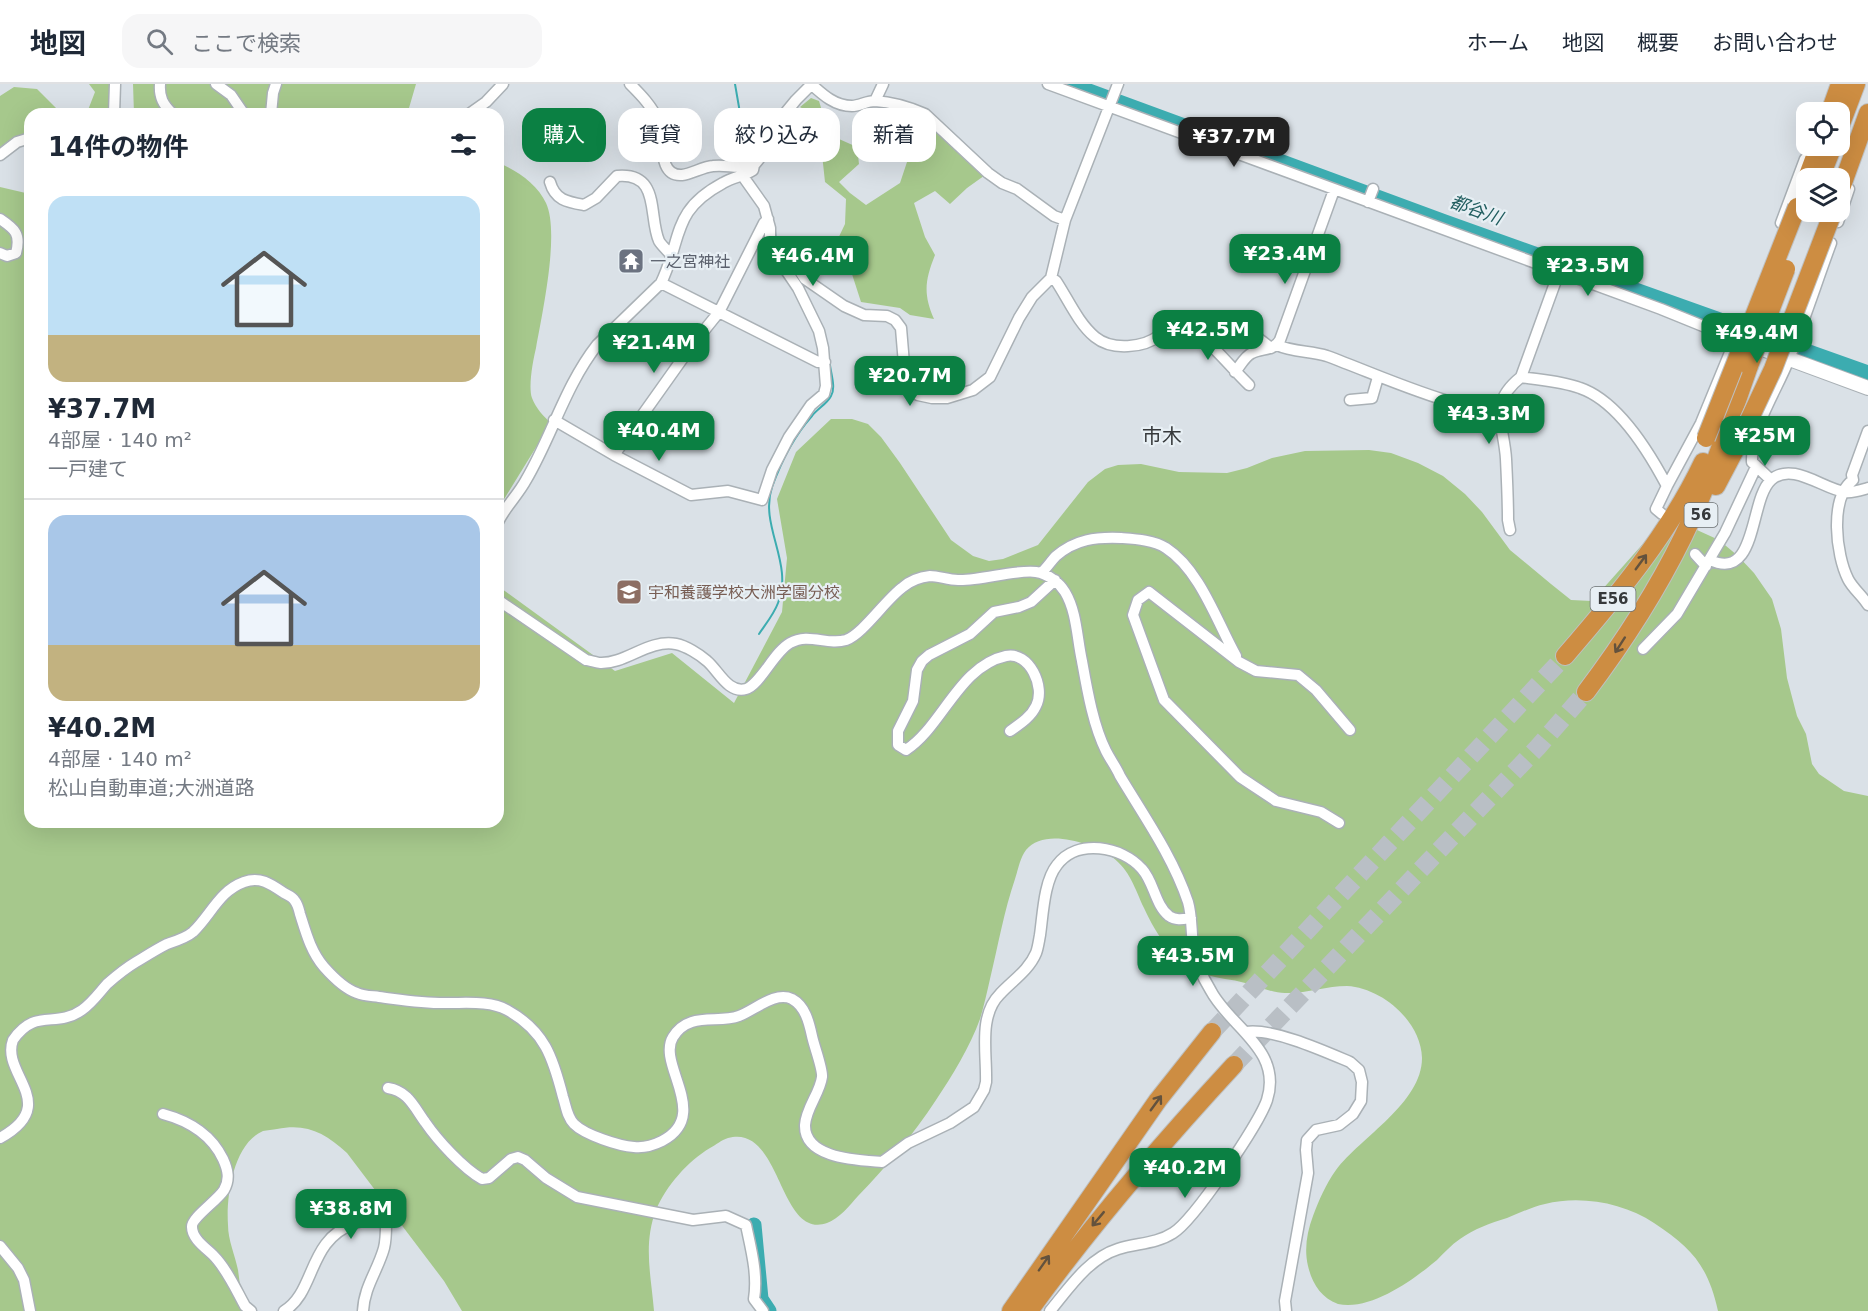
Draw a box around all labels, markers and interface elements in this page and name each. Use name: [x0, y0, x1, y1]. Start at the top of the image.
search box: [122, 14, 542, 68]
icon: search: [143, 25, 176, 58]
text: 地図: [30, 27, 86, 60]
text: ここで検索: [191, 31, 301, 56]
text: ホーム: [1467, 31, 1529, 55]
text: 地図: [1562, 31, 1604, 55]
text: 概要: [1637, 31, 1679, 55]
text: お問い合わせ: [1712, 31, 1838, 55]
map controls: [1796, 102, 1850, 222]
button: locate: [1796, 102, 1850, 156]
chip: 購入: [522, 108, 606, 162]
chip: 賃貸: [618, 108, 702, 162]
chip: 絞り込み: [714, 108, 840, 162]
chip: 新着: [852, 108, 936, 162]
pin: ¥37.7M: [1185, 117, 1283, 168]
text: ¥37.7M: [1192, 124, 1276, 148]
icon: filters: [447, 128, 480, 161]
text: 14件の物件: [48, 132, 188, 162]
button: layers: [1796, 168, 1850, 222]
water label: 都谷川: [1447, 190, 1507, 229]
pin: ¥23.4M: [1236, 234, 1334, 285]
icon: home: [210, 235, 318, 343]
pin: ¥46.4M: [764, 236, 862, 287]
text: ¥23.4M: [1243, 241, 1327, 265]
text: ¥46.4M: [771, 243, 855, 267]
temple icon: 一之宮神社: [616, 246, 646, 276]
pin: ¥23.5M: [1539, 246, 1637, 297]
place label: 一之宮神社: [650, 252, 730, 271]
text: ¥23.5M: [1546, 253, 1630, 277]
pin: ¥42.5M: [1159, 310, 1257, 361]
pin: ¥49.4M: [1708, 313, 1806, 364]
text: ¥42.5M: [1166, 317, 1250, 341]
text: ¥49.4M: [1715, 320, 1799, 344]
pin: ¥21.4M: [605, 323, 703, 374]
text: ¥21.4M: [612, 330, 696, 354]
pin: ¥20.7M: [861, 356, 959, 407]
text: ¥20.7M: [868, 363, 952, 387]
text: ¥37.7M: [48, 394, 156, 424]
pin: ¥43.3M: [1440, 394, 1538, 445]
text: ¥43.3M: [1447, 401, 1531, 425]
pin: ¥40.4M: [610, 411, 708, 462]
pin: ¥25M: [1729, 416, 1801, 467]
text: ¥40.4M: [617, 418, 701, 442]
text: ¥25M: [1734, 423, 1796, 447]
district label: 市木: [1142, 424, 1182, 448]
text: 4部屋 · 140 m²: [48, 428, 192, 452]
text: 一戸建て: [48, 457, 128, 481]
road number: 56: [1684, 503, 1718, 527]
icon: home: [210, 554, 318, 662]
one-way arrow: [1635, 555, 1647, 571]
school or university icon: 宇和養護学校大洲学園分校: [614, 577, 644, 607]
place label: 宇和養護学校大洲学園分校: [648, 583, 840, 602]
road number: E56: [1590, 587, 1636, 611]
one-way arrow: [1613, 636, 1625, 653]
text: ¥40.2M: [48, 713, 156, 743]
text: 4部屋 · 140 m²: [48, 747, 192, 771]
text: 松山自動車道;大洲道路: [48, 776, 255, 800]
pin: ¥43.5M: [1144, 936, 1242, 987]
text: ¥43.5M: [1151, 943, 1235, 967]
one-way arrow: [1150, 1096, 1162, 1112]
pin: ¥40.2M: [1136, 1148, 1234, 1199]
text: ¥40.2M: [1143, 1155, 1227, 1179]
pin: ¥38.8M: [302, 1189, 400, 1240]
text: ¥38.8M: [309, 1196, 393, 1220]
one-way arrow: [1092, 1211, 1105, 1227]
one-way arrow: [1038, 1255, 1050, 1272]

